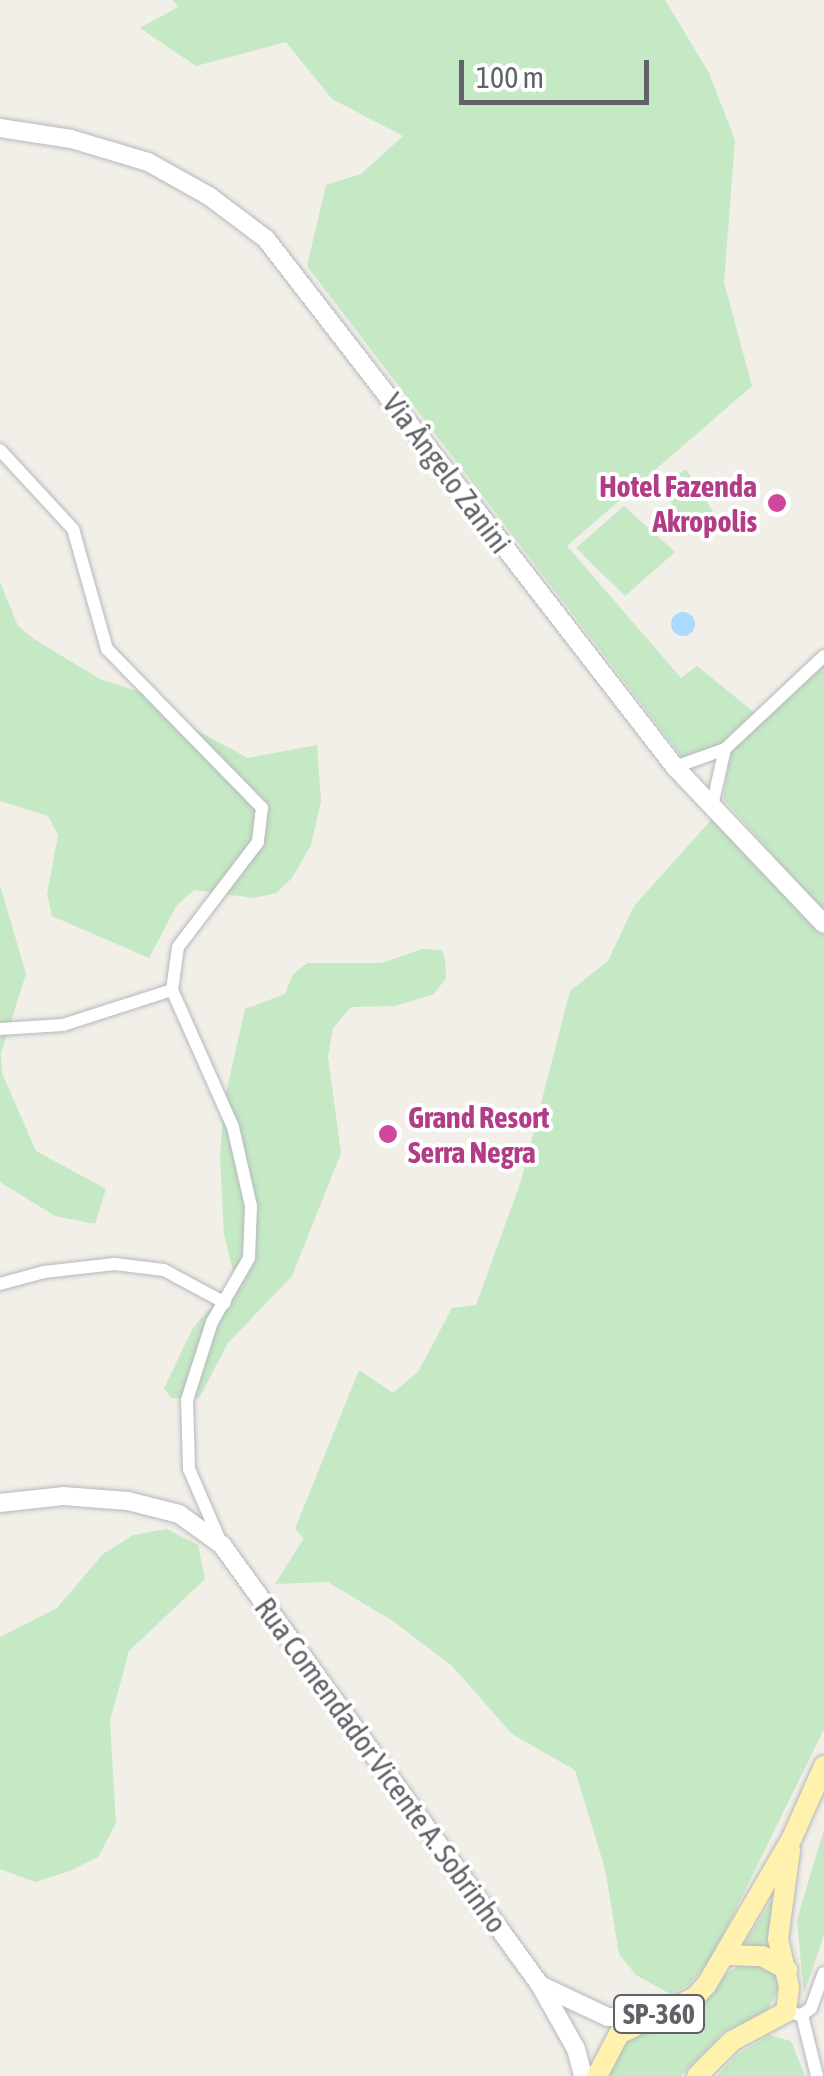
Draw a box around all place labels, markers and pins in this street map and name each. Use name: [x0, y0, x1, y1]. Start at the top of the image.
place label: Hotel Fazenda Akropolis: [599, 468, 757, 538]
marker: Hotel Fazenda Akropolis: [766, 492, 788, 514]
place label: Grand Resort Serra Negra: [408, 1099, 549, 1170]
marker: Grand Resort Serra Negra: [377, 1123, 399, 1145]

